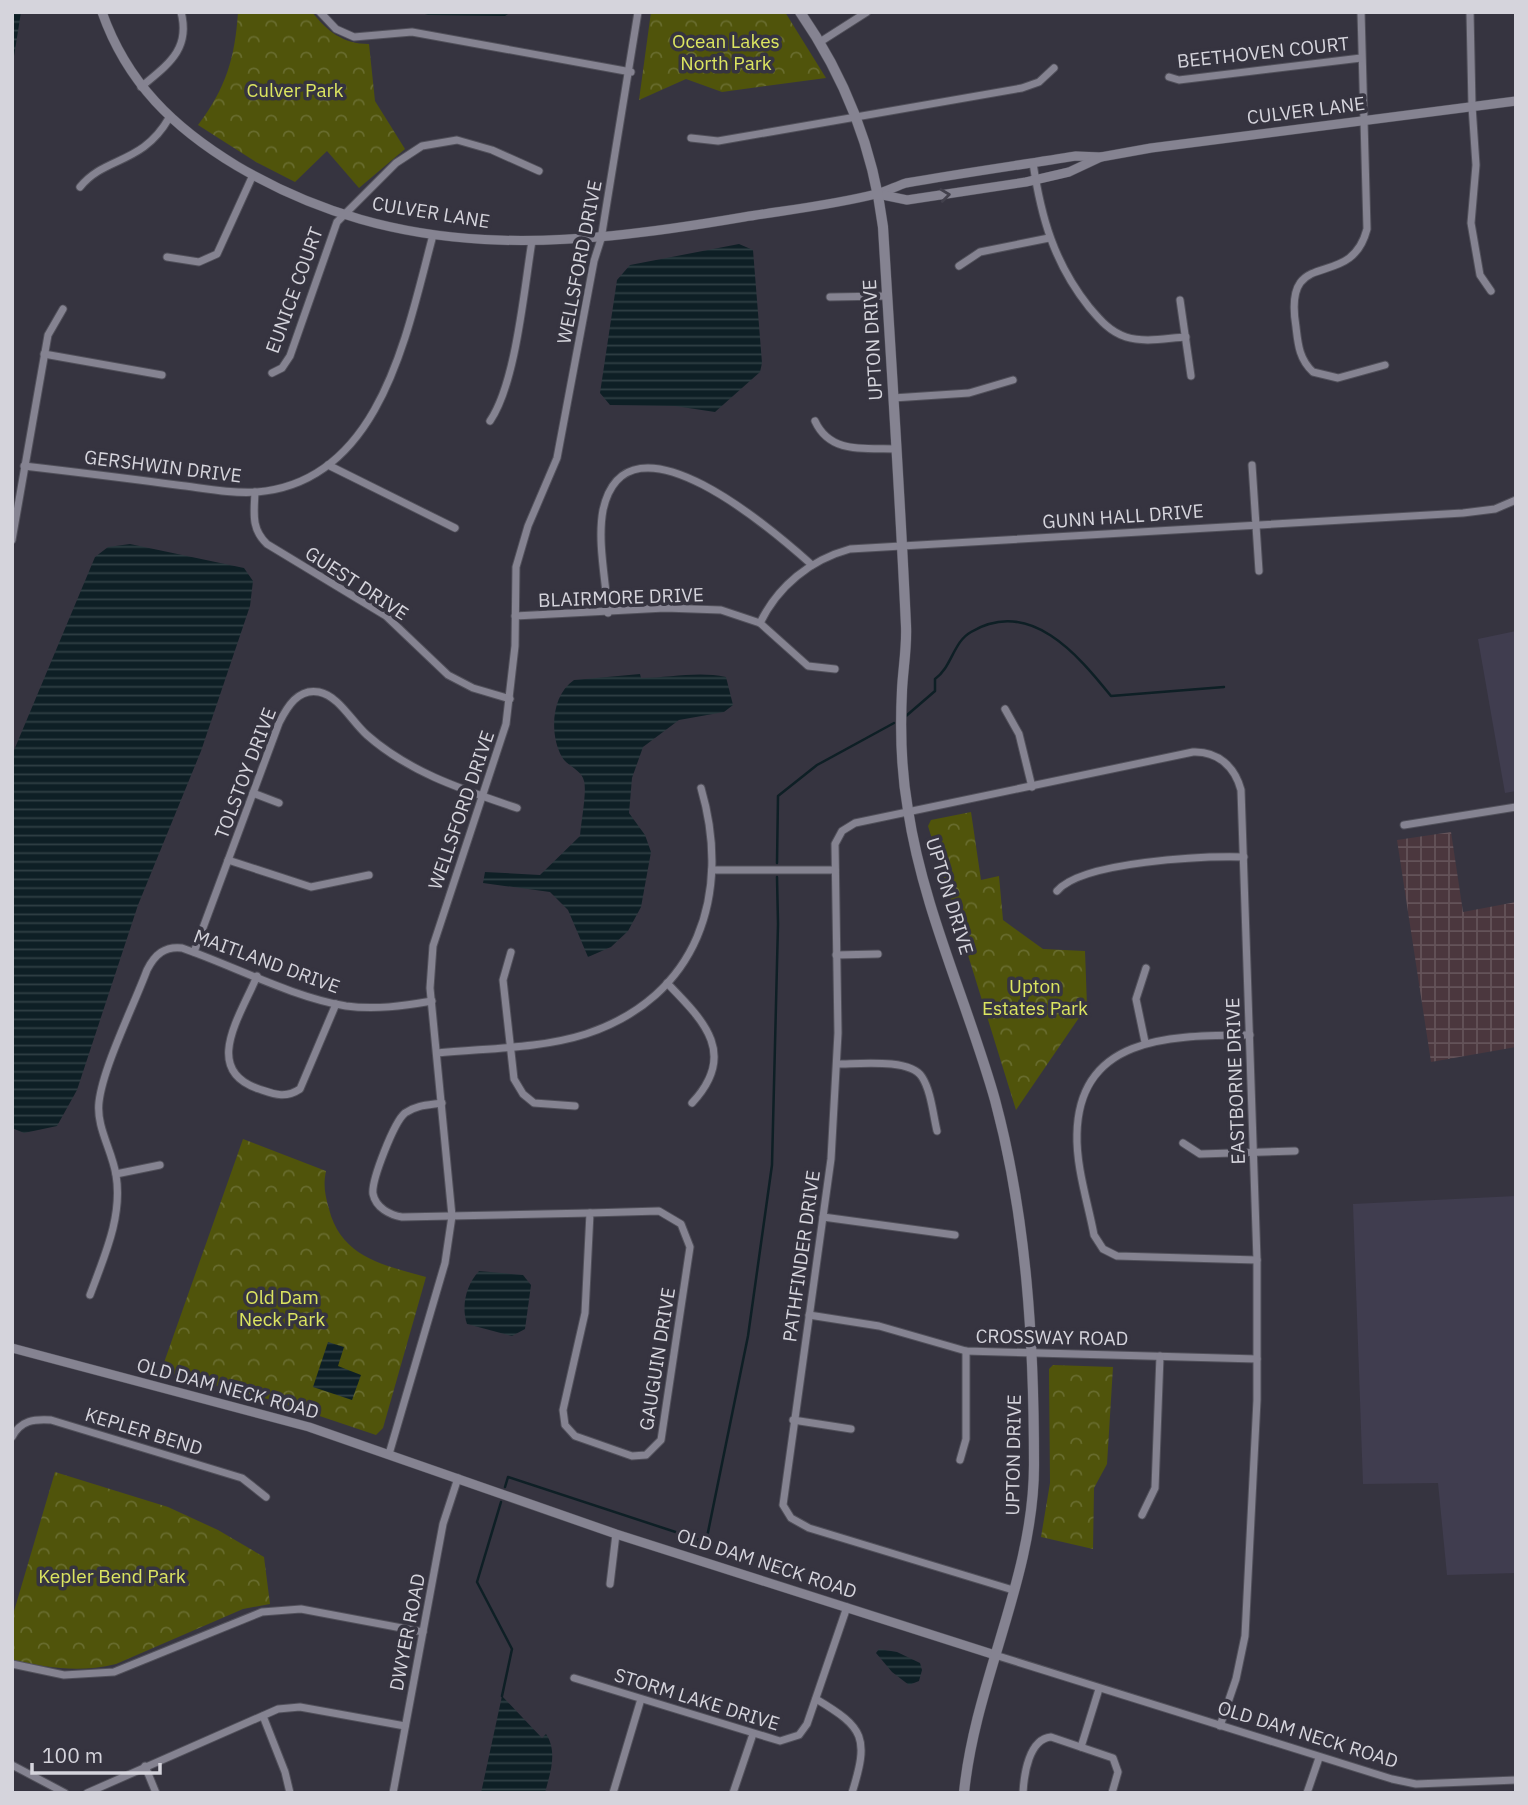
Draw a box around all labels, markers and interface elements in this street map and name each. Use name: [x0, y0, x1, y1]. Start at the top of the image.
park label: Ocean Lakes North Park: [672, 29, 780, 75]
street label: BEETHOVEN COURT: [1176, 31, 1350, 73]
park label: Culver Park: [246, 78, 344, 102]
street label: CULVER LANE: [1246, 91, 1366, 129]
street label: WELLSFORD DRIVE: [551, 178, 607, 346]
one-way arrow: [940, 188, 951, 203]
street label: CULVER LANE: [370, 191, 492, 233]
street label: EUNICE COURT: [260, 223, 328, 357]
street label: UPTON DRIVE: [857, 279, 887, 401]
street label: GERSHWIN DRIVE: [83, 444, 243, 488]
street label: GUNN HALL DRIVE: [1041, 498, 1205, 534]
street label: GUEST DRIVE: [301, 541, 413, 625]
street label: BLAIRMORE DRIVE: [538, 582, 704, 612]
street label: TOLSTOY DRIVE: [209, 704, 281, 842]
street label: WELLSFORD DRIVE: [423, 727, 499, 893]
street label: UPTON DRIVE: [921, 834, 979, 958]
street label: MAITLAND DRIVE: [191, 923, 343, 999]
park label: Upton Estates Park: [982, 974, 1088, 1020]
street label: EASTBORNE DRIVE: [1220, 997, 1250, 1165]
street label: PATHFINDER DRIVE: [777, 1169, 825, 1343]
park label: Old Dam Neck Park: [239, 1285, 325, 1331]
street label: GAUGUIN DRIVE: [634, 1286, 680, 1432]
street label: CROSSWAY ROAD: [975, 1324, 1129, 1350]
street label: OLD DAM NECK ROAD: [134, 1352, 322, 1424]
street label: UPTON DRIVE: [1000, 1394, 1026, 1516]
street label: KEPLER BEND: [82, 1402, 206, 1460]
street label: OLD DAM NECK ROAD: [674, 1523, 860, 1603]
park label: Kepler Bend Park: [38, 1564, 186, 1588]
street label: DWYER ROAD: [384, 1571, 430, 1693]
street label: STORM LAKE DRIVE: [611, 1662, 783, 1736]
street label: OLD DAM NECK ROAD: [1215, 1695, 1401, 1773]
scale bar: [32, 1731, 159, 1775]
text: 100 m: [42, 1741, 103, 1769]

